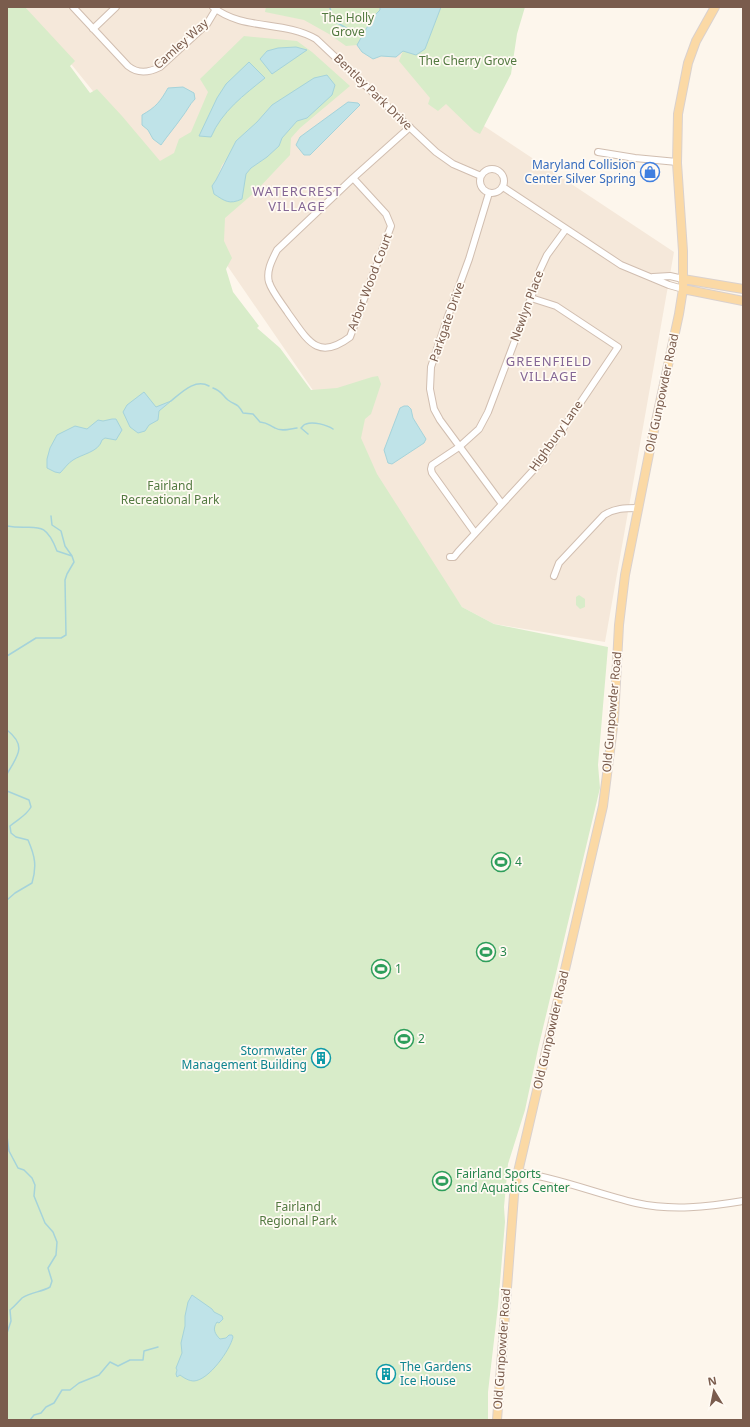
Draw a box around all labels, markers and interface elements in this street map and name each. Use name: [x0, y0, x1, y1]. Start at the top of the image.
park label: The Holly Grove: [322, 9, 375, 40]
street label: Camley Way: [150, 14, 212, 73]
street label: Bentley Park Drive: [330, 50, 417, 134]
park label: The Cherry Grove: [419, 52, 517, 69]
place label: Maryland Collision Center Silver Spring: [525, 156, 636, 187]
shop icon: Maryland Collision Center Silver Spring: [639, 161, 661, 183]
district label: WATERCREST VILLAGE: [252, 182, 342, 215]
street label: Arbor Wood Court: [343, 230, 396, 333]
street label: Newlyn Place: [506, 268, 547, 344]
street label: Parkgate Drive: [425, 279, 468, 364]
street label: Old Gunpowder Road: [641, 332, 682, 454]
district label: GREENFIELD VILLAGE: [506, 352, 592, 385]
street label: Highbury Lane: [525, 397, 586, 475]
park label: Fairland Recreational Park: [121, 477, 220, 508]
street label: Old Gunpowder Road: [598, 651, 625, 773]
sports icon: 4: [490, 851, 512, 873]
place label: 4: [515, 853, 522, 870]
sports icon: 3: [475, 941, 497, 963]
place label: 3: [500, 943, 507, 960]
sports icon: 1: [370, 958, 392, 980]
place label: 1: [395, 960, 402, 977]
street label: Old Gunpowder Road: [529, 969, 572, 1091]
sports icon: 2: [393, 1028, 415, 1050]
place label: 2: [418, 1030, 425, 1047]
place label: Stormwater Management Building: [182, 1042, 307, 1073]
building icon: Stormwater Management Building: [310, 1047, 332, 1069]
place label: Fairland Sports and Aquatics Center: [456, 1165, 570, 1196]
sports icon: Fairland Sports and Aquatics Center: [431, 1170, 453, 1192]
park label: Fairland Regional Park: [259, 1198, 337, 1229]
street label: Old Gunpowder Road: [489, 1288, 514, 1410]
place label: The Gardens Ice House: [400, 1358, 472, 1389]
building icon: The Gardens Ice House: [375, 1363, 397, 1385]
north arrow: [694, 1371, 734, 1411]
text: N: [706, 1372, 718, 1389]

